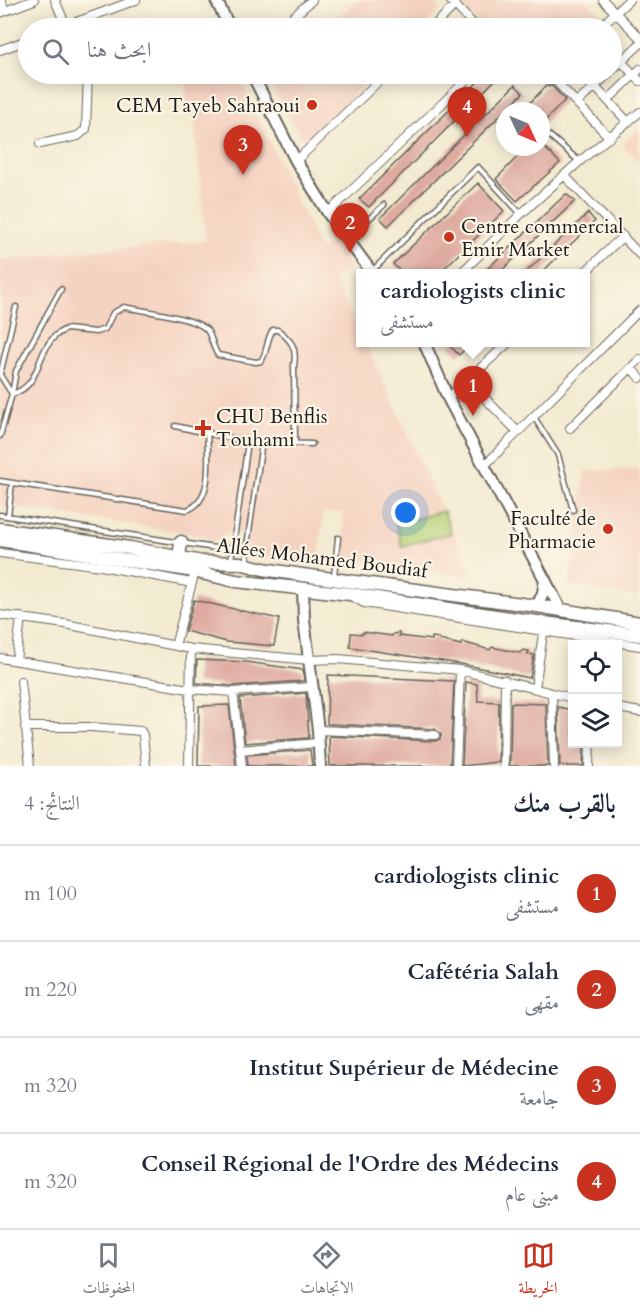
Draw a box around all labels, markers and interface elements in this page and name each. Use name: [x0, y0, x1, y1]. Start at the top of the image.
search box: [18, 18, 622, 84]
icon: search: [39, 35, 72, 68]
text: ابحث هنا: [87, 35, 152, 65]
pin: 4: [448, 88, 486, 137]
place label: CEM Tayeb Sahraoui: [116, 92, 300, 119]
marker: CEM Tayeb Sahraoui: [305, 98, 319, 112]
north arrow: [496, 102, 550, 156]
pin: 3: [224, 126, 262, 175]
pin: 2: [330, 204, 370, 253]
place label: Centre commercial Emir Market: [461, 213, 623, 263]
marker: Centre commercial Emir Market: [442, 230, 456, 244]
popup: [356, 269, 590, 347]
text: cardiologists clinic: [380, 276, 566, 306]
text: مستشفى: [380, 308, 434, 335]
pin: 1: [454, 366, 492, 416]
place label: CHU Benflis Touhami: [216, 403, 327, 453]
marker: CHU Benflis Touhami: [194, 419, 212, 437]
your location: [391, 498, 420, 527]
place label: Faculté de Pharmacie: [508, 505, 596, 555]
marker: Faculté de Pharmacie: [601, 522, 615, 536]
street label: Allées Mohamed Boudiaf: [215, 532, 432, 585]
map controls: [568, 640, 622, 748]
button: locate: [568, 640, 622, 694]
button: layers: [568, 694, 622, 748]
text: بالقرب منك: [513, 786, 616, 821]
text: النتائج: 4: [24, 790, 80, 817]
text: cardiologists clinic: [374, 861, 559, 891]
text: 100 m: [24, 880, 77, 907]
text: 1: [591, 880, 602, 907]
text: مستشفى: [506, 893, 559, 920]
text: Cafétéria Salah: [408, 957, 559, 987]
text: 220 m: [24, 976, 77, 1003]
text: 2: [591, 976, 602, 1003]
text: مقهى: [524, 989, 559, 1016]
text: Institut Supérieur de Médecine: [249, 1053, 559, 1083]
text: 320 m: [24, 1072, 77, 1099]
text: 3: [591, 1072, 602, 1099]
text: جامعة: [520, 1085, 559, 1112]
text: Conseil Régional de l'Ordre des Médecins: [141, 1149, 559, 1179]
text: 320 m: [24, 1168, 77, 1195]
text: 4: [591, 1168, 602, 1195]
text: مبنى عام: [505, 1181, 559, 1208]
tab: المحفوظات: [83, 1239, 135, 1303]
tab: الاتجاهات: [300, 1239, 354, 1303]
tab: الخريطة: [519, 1239, 558, 1303]

